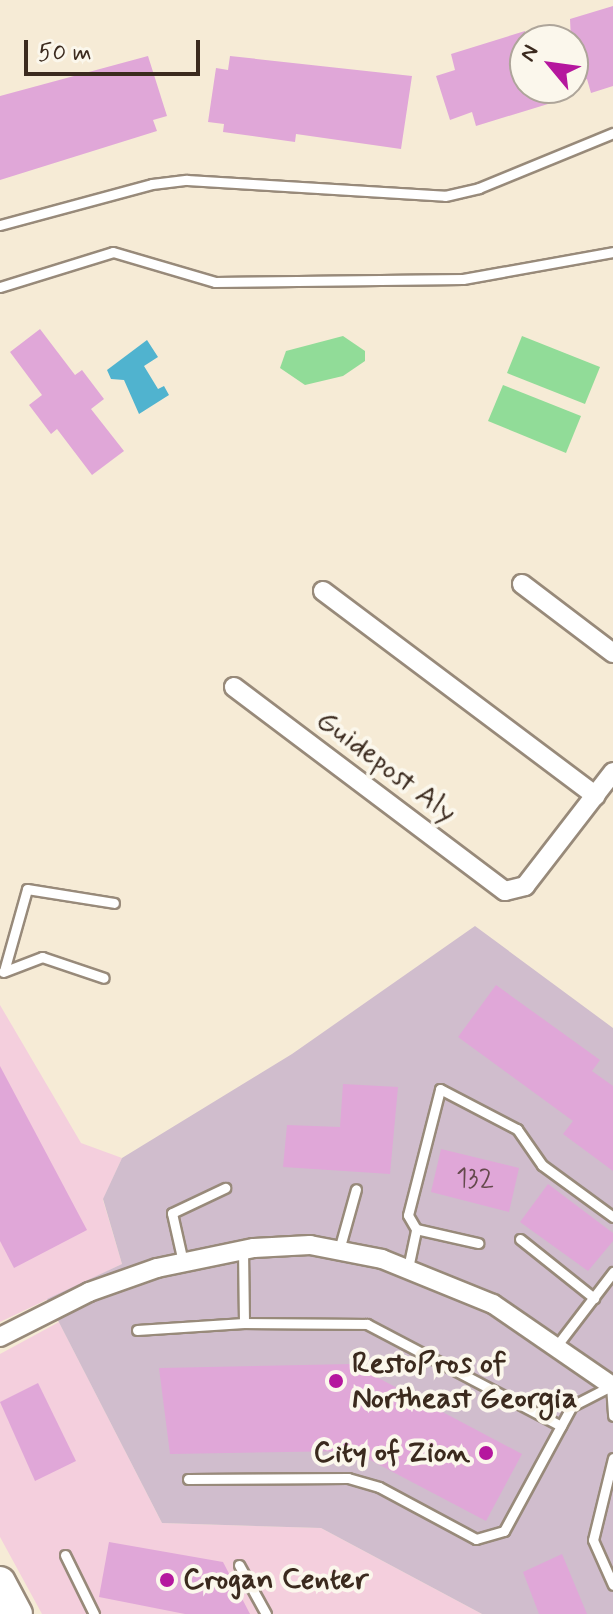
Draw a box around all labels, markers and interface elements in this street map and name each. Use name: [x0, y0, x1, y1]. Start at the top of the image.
scale bar: [28, 24, 204, 74]
north arrow: [509, 24, 589, 104]
text: 50 m: [38, 38, 92, 69]
text: N: [514, 40, 546, 67]
street label: Guidepost Aly: [309, 703, 463, 831]
house number: 132: [456, 1164, 494, 1196]
place label: RestoPros of Northeast Georgia: [352, 1346, 577, 1416]
marker: RestoPros of Northeast Georgia: [327, 1372, 345, 1390]
place label: City of Zion: [316, 1435, 470, 1471]
marker: City of Zion: [477, 1444, 495, 1462]
place label: Crogan Center: [183, 1562, 375, 1598]
marker: Crogan Center: [158, 1571, 176, 1589]

